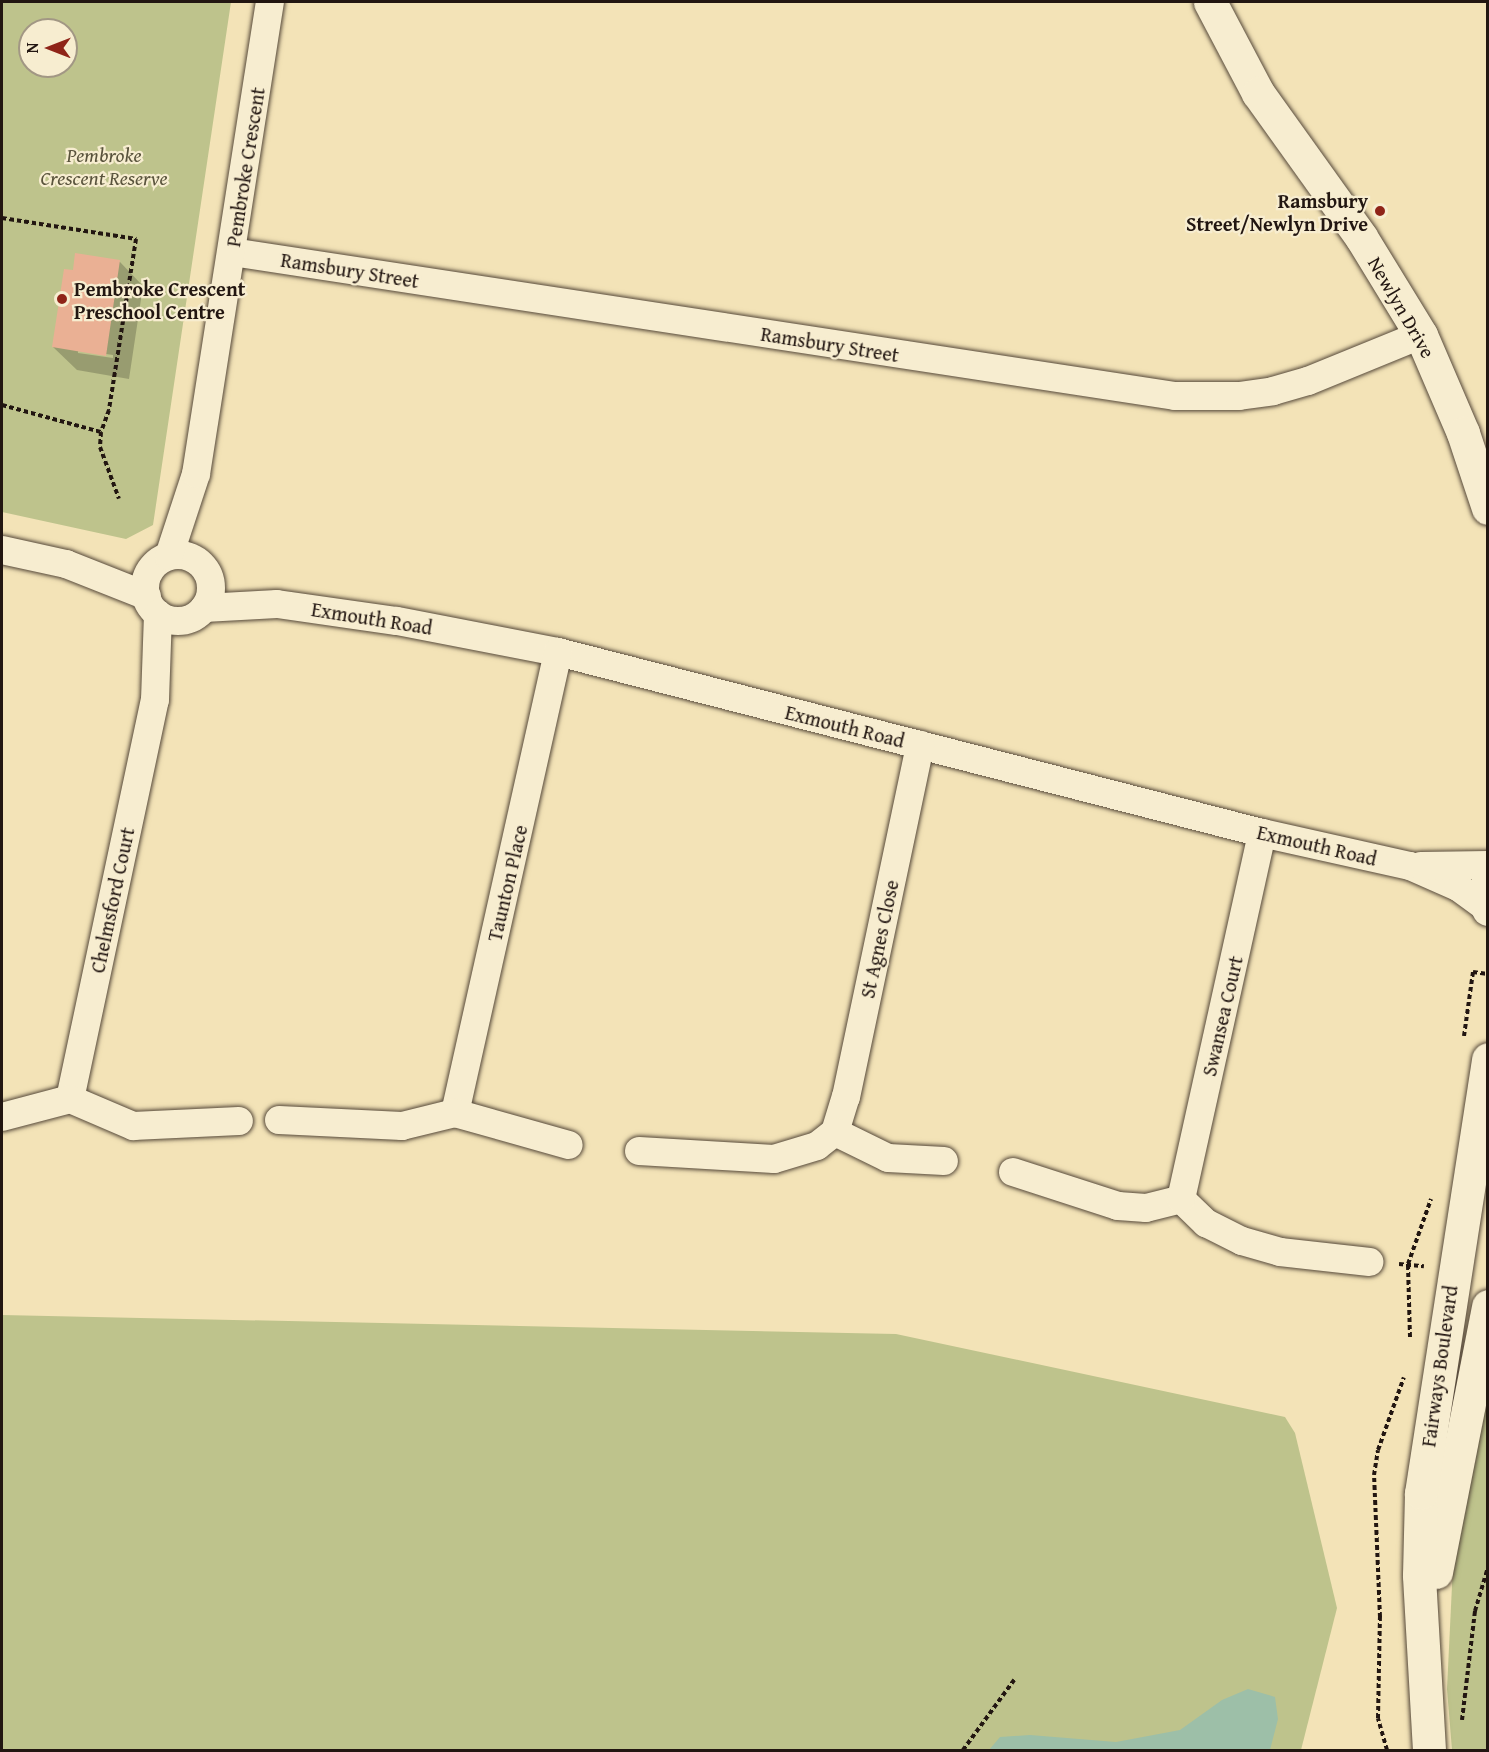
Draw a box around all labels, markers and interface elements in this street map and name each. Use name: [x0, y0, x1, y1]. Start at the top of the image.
north arrow: [18, 18, 78, 78]
text: N: [20, 43, 44, 53]
street label: Pembroke Crescent: [221, 86, 269, 248]
park label: Pembroke Crescent Reserve: [40, 142, 168, 189]
place label: Ramsbury Street/Newlyn Drive: [1186, 188, 1368, 235]
marker: Ramsbury Street/Newlyn Drive: [1373, 204, 1387, 218]
street label: Ramsbury Street: [279, 247, 421, 293]
street label: Newlyn Drive: [1363, 252, 1441, 362]
place label: Pembroke Crescent Preschool Centre: [74, 276, 245, 323]
marker: Pembroke Crescent Preschool Centre: [55, 292, 69, 306]
street label: Ramsbury Street: [759, 321, 901, 367]
street label: Exmouth Road: [310, 597, 434, 639]
street label: Exmouth Road: [783, 700, 907, 752]
street label: Exmouth Road: [1255, 820, 1379, 870]
street label: Taunton Place: [482, 822, 532, 944]
street label: Chelmsford Court: [85, 825, 139, 975]
street label: St Agnes Close: [855, 878, 903, 1000]
street label: Swansea Court: [1197, 954, 1247, 1078]
street label: Fairways Boulevard: [1416, 1284, 1462, 1448]

